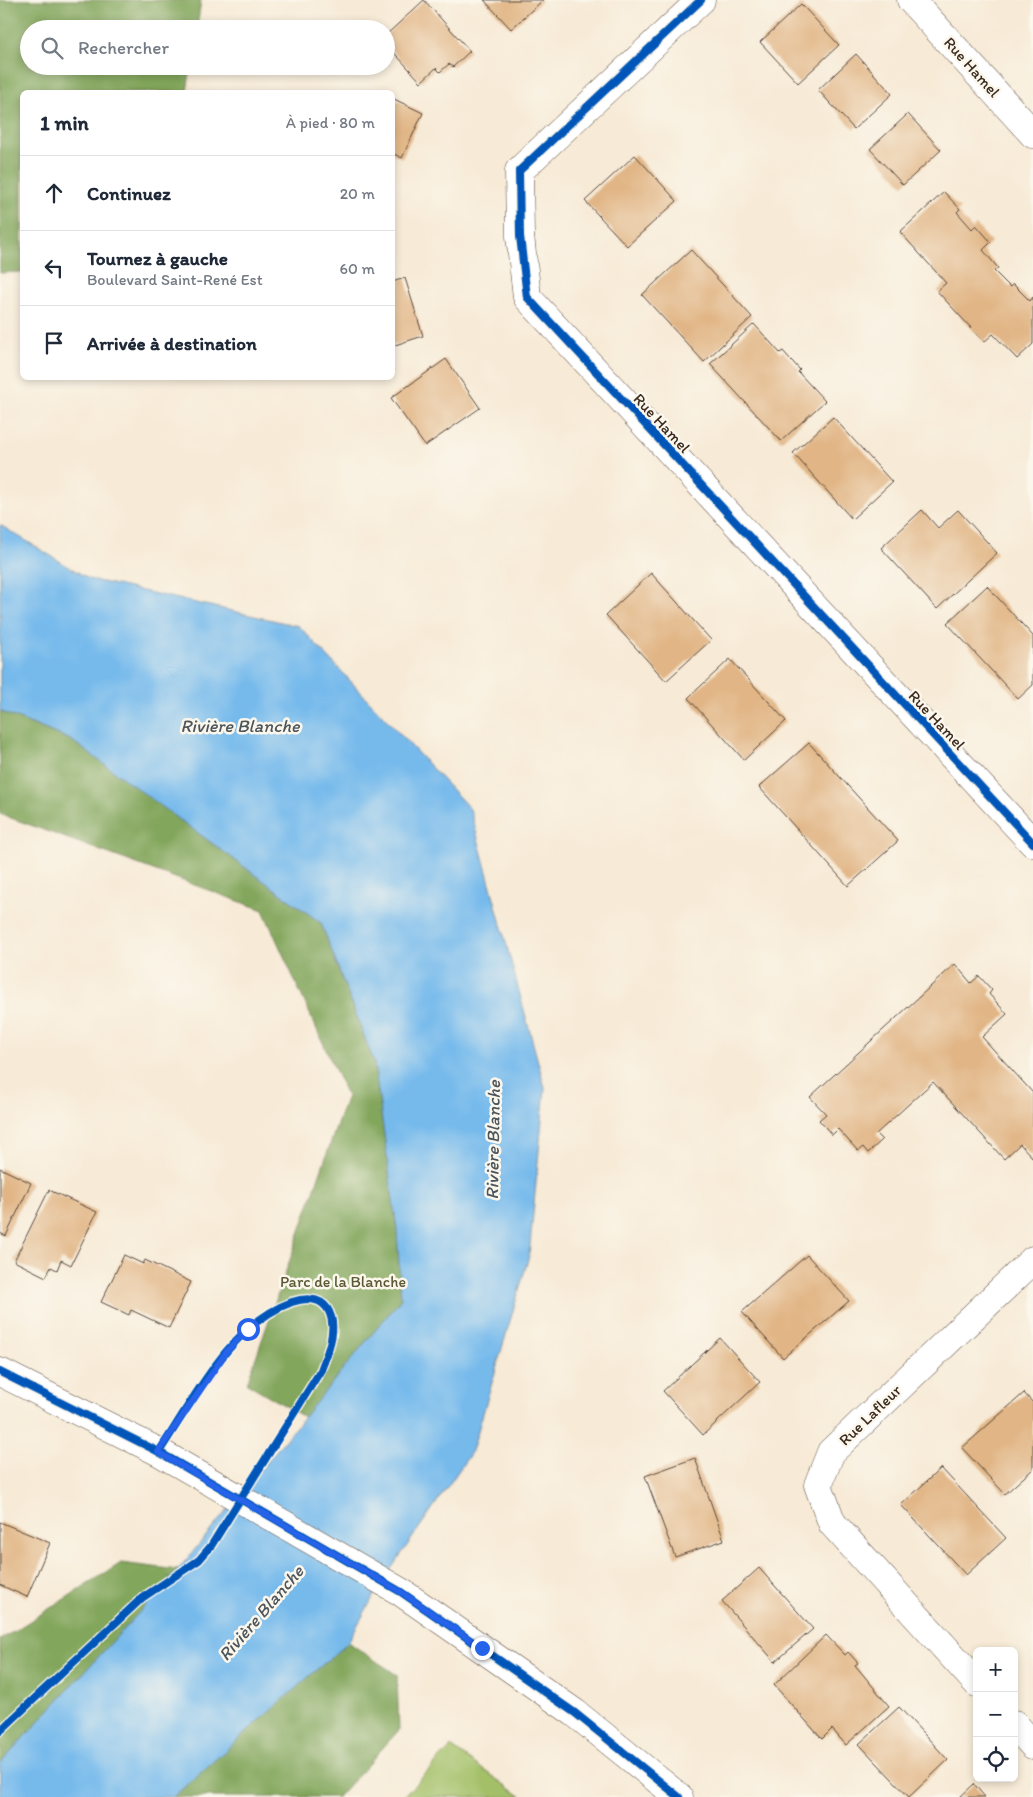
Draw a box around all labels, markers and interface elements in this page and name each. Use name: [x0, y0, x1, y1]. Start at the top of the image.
search box: [20, 20, 395, 75]
street label: Rue Hamel: [940, 33, 1004, 101]
icon: search: [38, 34, 66, 62]
text: Rechercher: [78, 36, 169, 59]
text: 1 min: [40, 110, 89, 135]
text: À pied · 80 m: [286, 113, 375, 132]
icon: ahead: [40, 179, 68, 207]
text: Continuez: [87, 182, 171, 205]
text: 20 m: [340, 184, 375, 203]
text: Tournez à gauche: [87, 247, 228, 270]
icon: left: [40, 254, 68, 282]
text: 60 m: [340, 259, 375, 278]
text: Boulevard Saint-René Est: [87, 270, 263, 289]
icon: arrive: [40, 329, 68, 357]
text: Arrivée à destination: [87, 332, 257, 355]
street label: Rue Hamel: [630, 389, 695, 457]
street label: Rue Hamel: [905, 686, 970, 754]
water label: Rivière Blanche: [180, 715, 301, 737]
water label: Rivière Blanche: [481, 1079, 505, 1200]
park label: Parc de la Blanche: [280, 1272, 406, 1291]
route start: [237, 1318, 260, 1341]
street label: Rue Lafleur: [835, 1380, 906, 1449]
water label: Rivière Blanche: [214, 1560, 309, 1665]
route end: [471, 1637, 494, 1660]
map controls: [973, 1647, 1018, 1782]
button: +: [973, 1647, 1018, 1692]
button: −: [973, 1692, 1018, 1737]
button: locate: [973, 1737, 1018, 1782]

